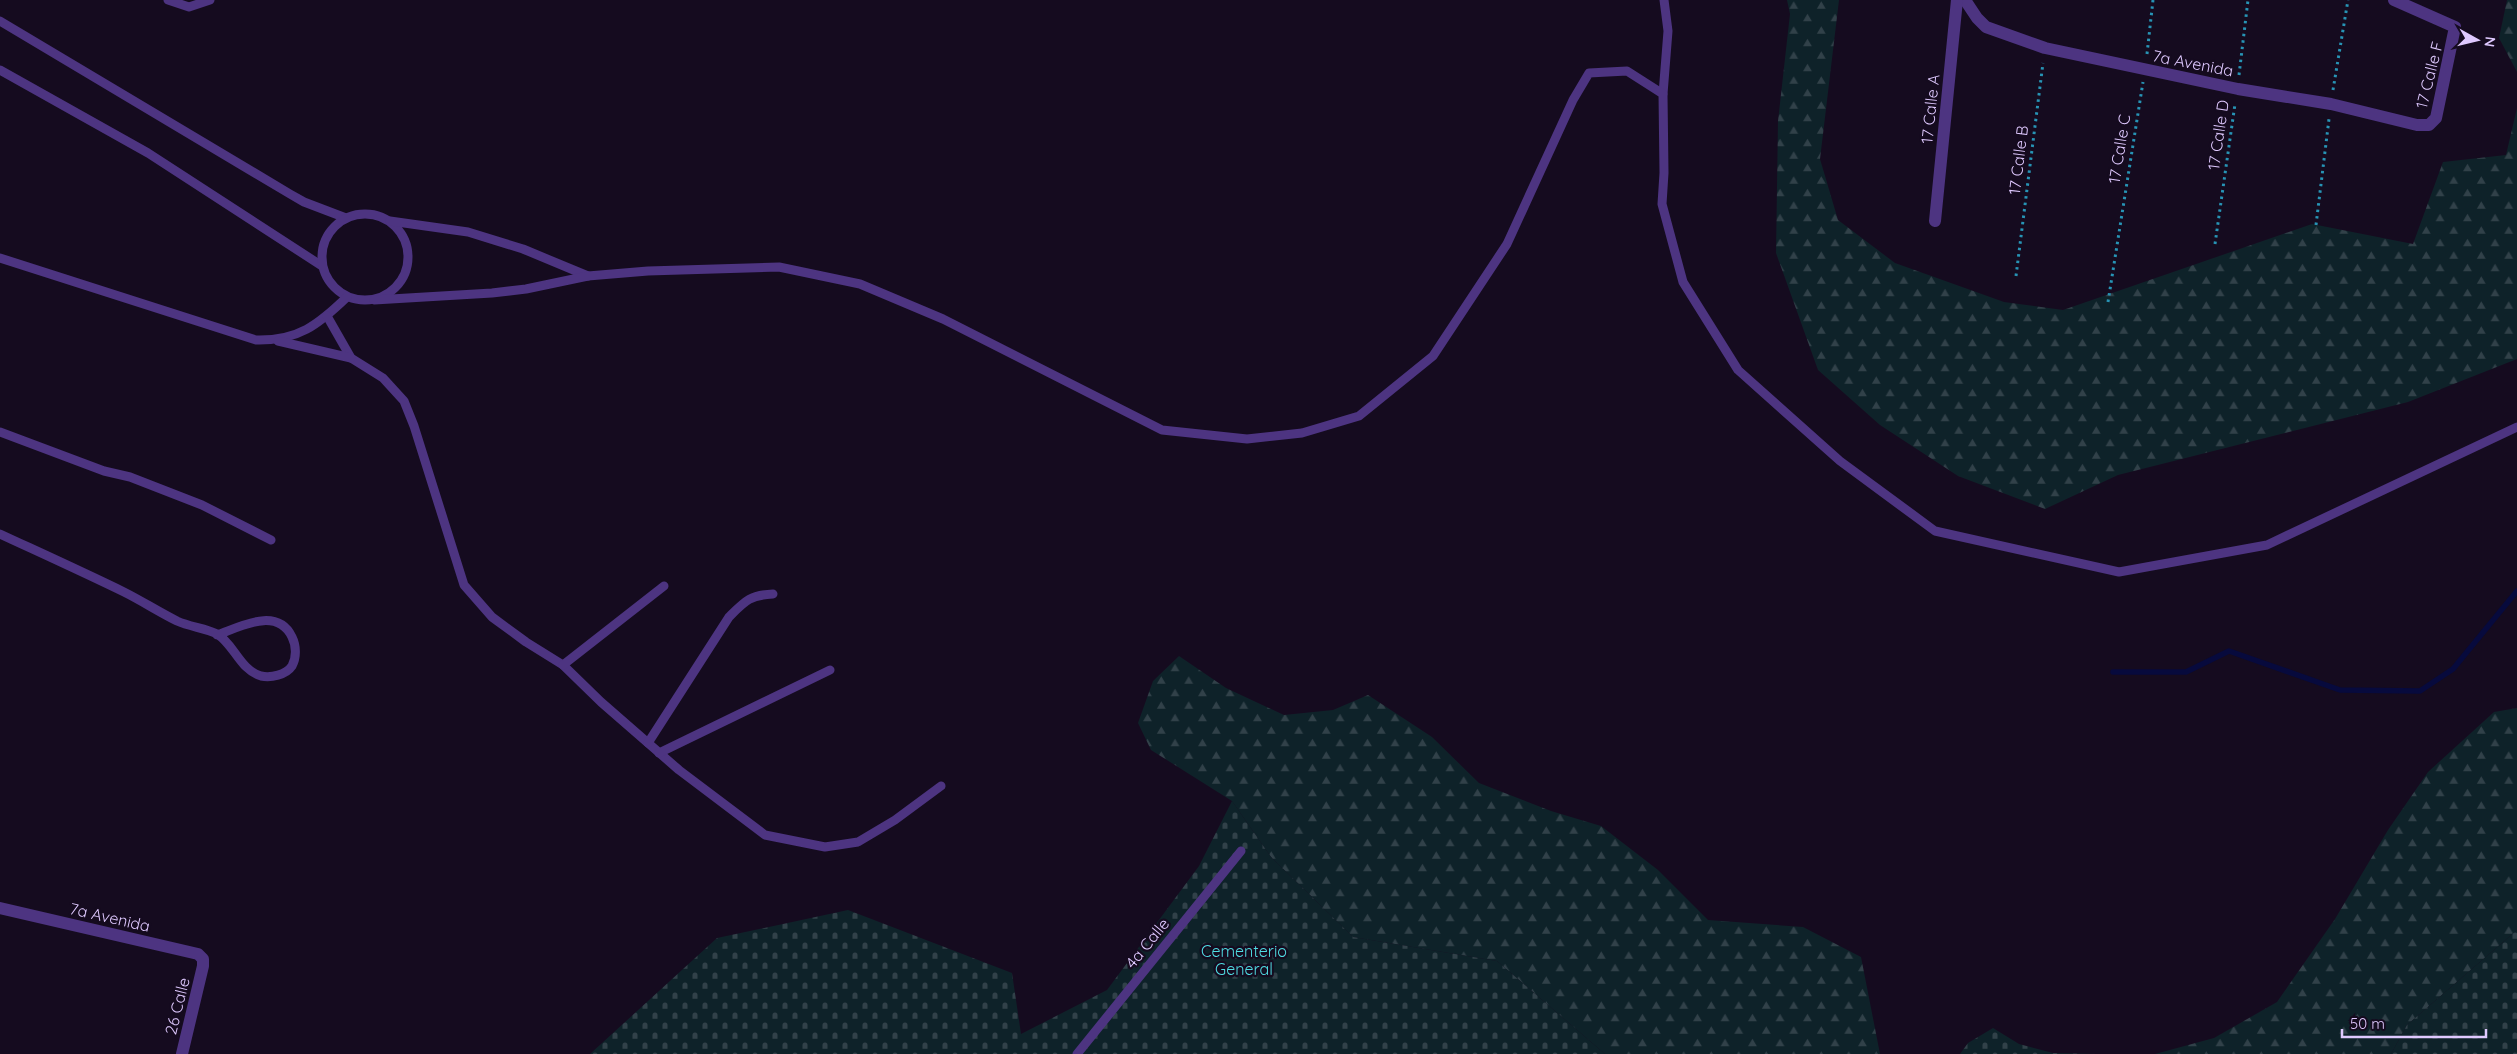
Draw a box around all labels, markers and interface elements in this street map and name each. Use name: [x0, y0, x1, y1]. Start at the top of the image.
north arrow: [2452, 15, 2502, 65]
text: N: [2480, 35, 2500, 48]
street label: 17 Calle F: [2411, 39, 2447, 111]
street label: 7a Avenida: [2151, 45, 2235, 81]
street label: 17 Calle A: [1916, 73, 1944, 145]
street label: 17 Calle D: [2203, 99, 2233, 171]
street label: 17 Calle C: [2104, 113, 2134, 185]
street label: 17 Calle B: [2004, 124, 2032, 196]
street label: 7a Avenida: [68, 898, 152, 936]
street label: 4a Calle: [1121, 914, 1173, 972]
park label: Cementerio General: [1201, 941, 1287, 979]
street label: 26 Calle: [160, 975, 194, 1037]
scale bar: [2342, 1006, 2486, 1038]
text: 50 m: [2350, 1014, 2385, 1033]

